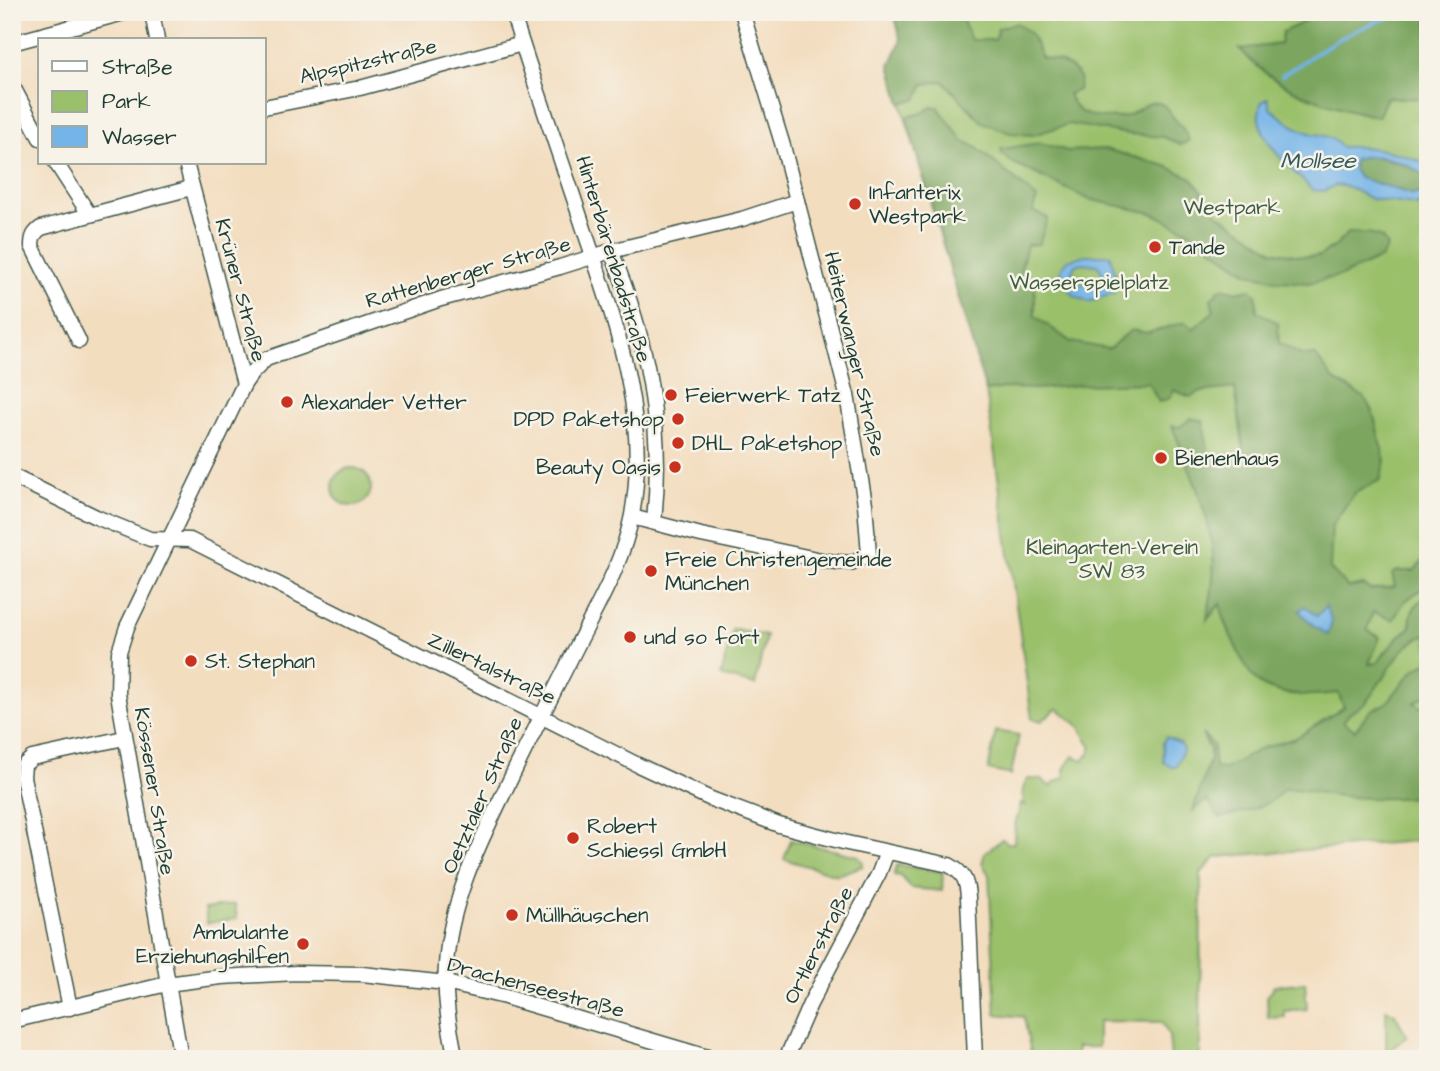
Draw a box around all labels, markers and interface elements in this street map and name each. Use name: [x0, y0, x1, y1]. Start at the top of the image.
street label: Alpspitzstraße: [296, 32, 440, 92]
legend: [38, 38, 266, 164]
text: Straße: [102, 53, 173, 82]
text: Park: [102, 87, 151, 116]
text: Wasser: [102, 123, 177, 152]
water label: Mollsee: [1280, 145, 1357, 177]
street label: Hinterbärenbadstraße: [568, 152, 659, 366]
place label: Infanterix Westpark: [869, 178, 966, 232]
park label: Westpark: [1183, 193, 1281, 223]
marker: Infanterix Westpark: [847, 196, 863, 212]
street label: Krüner Straße: [207, 215, 274, 365]
street label: Rattenberger Straße: [362, 229, 575, 318]
place label: Tande: [1169, 233, 1225, 262]
marker: Tande: [1147, 239, 1163, 255]
street label: Heiterwanger Straße: [815, 249, 892, 460]
park label: Wasserspielplatz: [1009, 268, 1169, 298]
place label: Feierwerk Tatz: [685, 381, 842, 410]
marker: Feierwerk Tatz: [663, 387, 679, 403]
place label: Alexander Vetter: [301, 388, 467, 417]
marker: Alexander Vetter: [279, 394, 295, 410]
place label: DPD Paketshop: [514, 405, 664, 435]
marker: DPD Paketshop: [670, 411, 686, 427]
place label: DHL Paketshop: [692, 429, 843, 459]
marker: DHL Paketshop: [670, 435, 686, 451]
place label: Bienenhaus: [1175, 444, 1279, 473]
marker: Bienenhaus: [1153, 450, 1169, 466]
place label: Beauty Oasis: [536, 453, 661, 484]
marker: Beauty Oasis: [667, 459, 683, 475]
park label: Kleingarten-Verein SW 83: [1026, 533, 1198, 586]
place label: Freie Christengemeinde München: [665, 545, 892, 598]
marker: Freie Christengemeinde München: [643, 563, 659, 579]
place label: und so fort: [644, 623, 760, 652]
street label: Zillertalstraße: [423, 625, 561, 712]
marker: und so fort: [622, 629, 638, 645]
place label: St. Stephan: [205, 647, 315, 677]
marker: St. Stephan: [183, 653, 199, 669]
street label: Kössener Straße: [127, 705, 182, 877]
street label: Oetztaler Straße: [435, 712, 530, 878]
place label: Robert Schiessl GmbH: [587, 812, 727, 865]
marker: Robert Schiessl GmbH: [565, 830, 581, 846]
street label: Ortlerstraße: [776, 882, 860, 1009]
place label: Müllhäuschen: [526, 901, 648, 930]
marker: Müllhäuschen: [504, 907, 520, 923]
place label: Ambulante Erziehungshilfen: [136, 918, 289, 973]
marker: Ambulante Erziehungshilfen: [295, 936, 311, 952]
street label: Drachenseestraße: [444, 950, 628, 1025]

